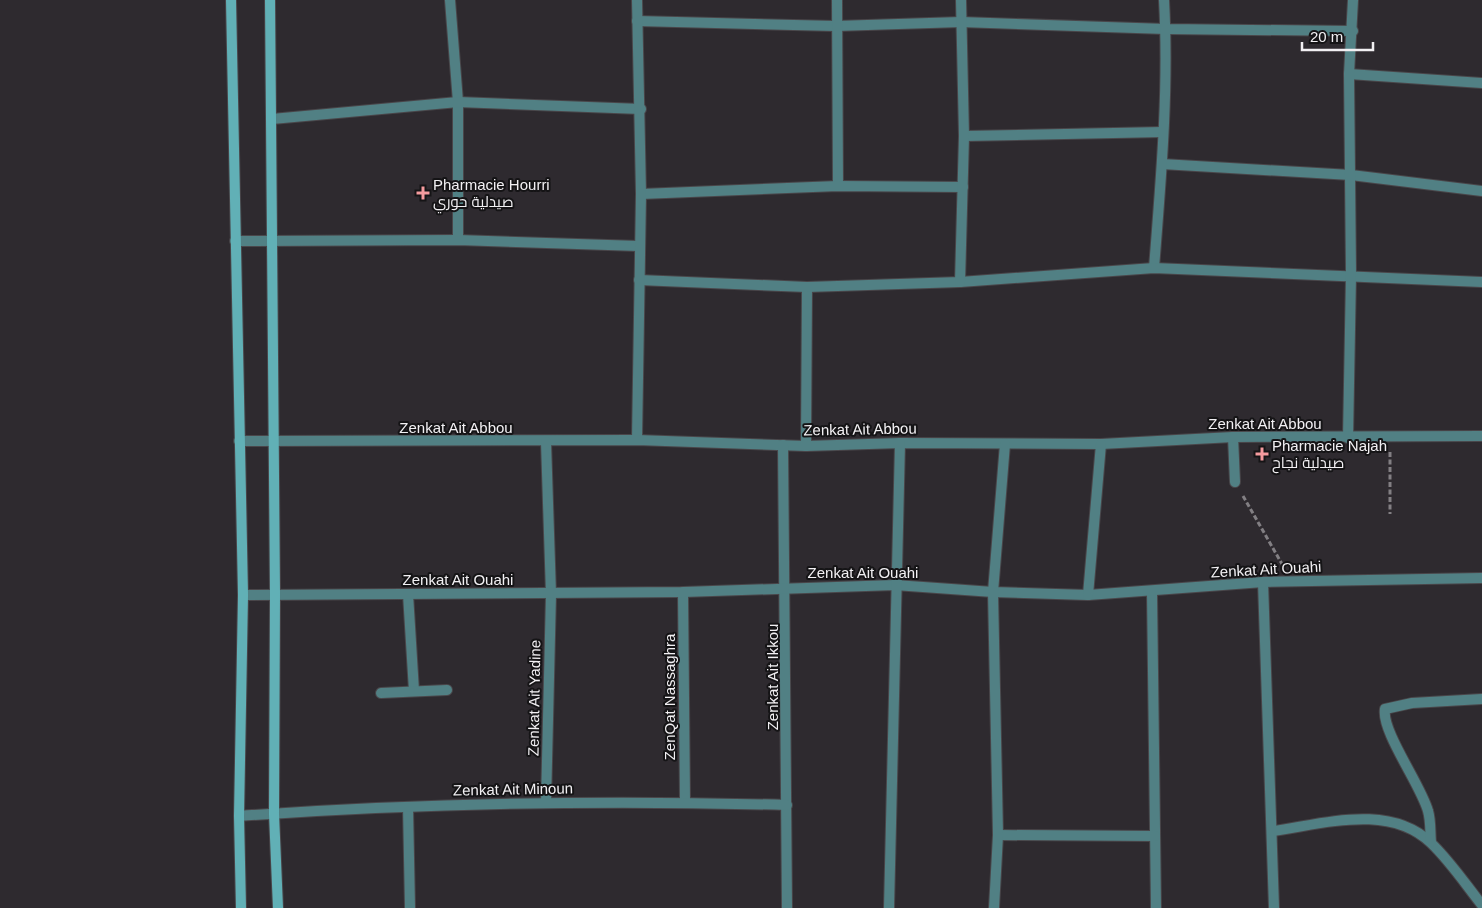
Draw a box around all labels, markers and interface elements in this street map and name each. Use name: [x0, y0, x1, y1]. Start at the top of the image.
scale bar: [1302, 20, 1373, 52]
text: 20 m: [1310, 28, 1343, 45]
place label: Pharmacie Hourri صيدلية حوري: [433, 176, 550, 214]
marker: Pharmacie Hourri صيدلية حوري: [417, 187, 429, 199]
street label: Zenkat Ait Abbou: [1208, 415, 1322, 432]
street label: Zenkat Ait Abbou: [399, 419, 513, 436]
street label: Zenkat Ait Abbou: [803, 420, 917, 438]
place label: Pharmacie Najah صيدلية نجاح: [1272, 437, 1387, 474]
marker: Pharmacie Najah صيدلية نجاح: [1256, 448, 1268, 460]
street label: Zenkat Ait Ouahi: [1210, 558, 1322, 580]
street label: Zenkat Ait Ouahi: [808, 564, 918, 581]
street label: Zenkat Ait Ouahi: [403, 571, 513, 588]
street label: Zenkat Ait Ikkou: [764, 624, 781, 730]
street label: ZenQat Nassaghra: [661, 633, 678, 760]
street label: Zenkat Ait Yadine: [524, 640, 544, 756]
street label: Zenkat Ait Minoun: [453, 779, 573, 799]

